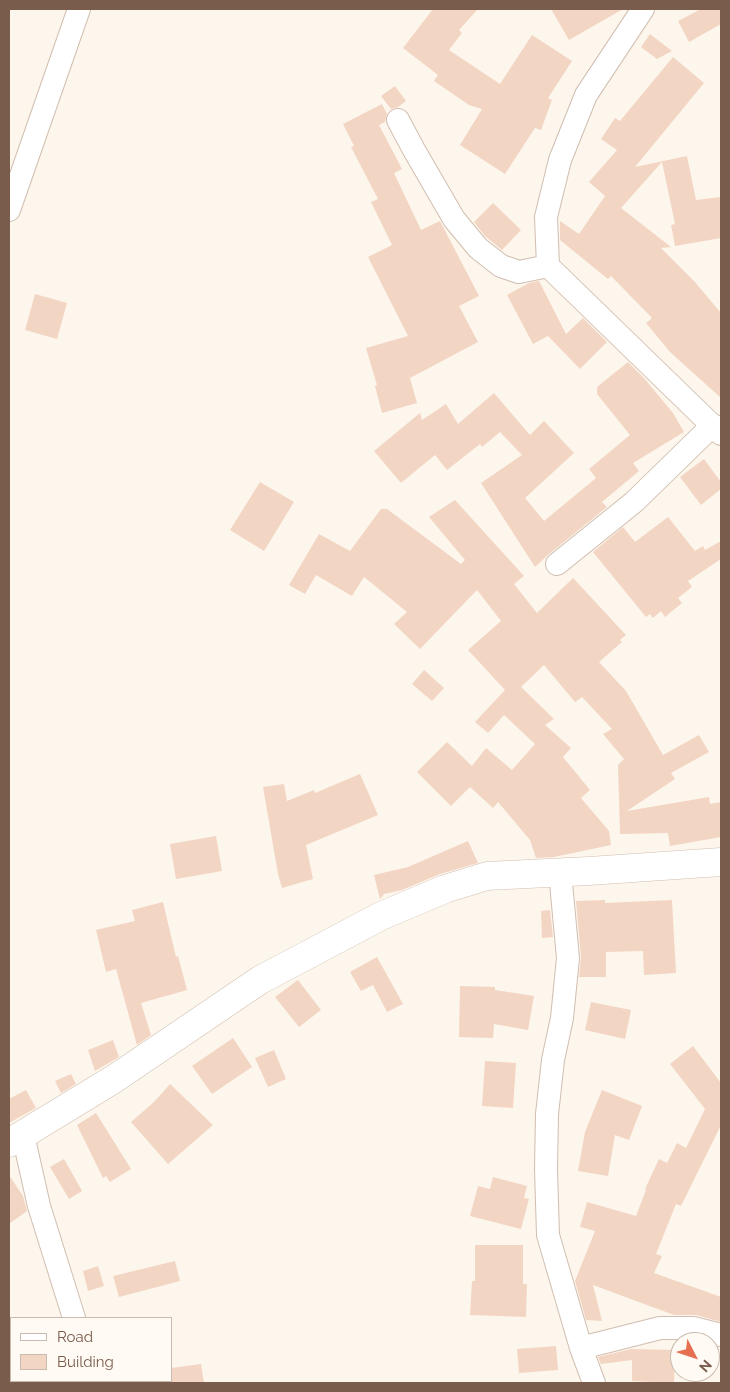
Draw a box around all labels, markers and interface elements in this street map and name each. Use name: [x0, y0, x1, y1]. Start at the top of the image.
legend: [10, 1317, 172, 1382]
text: Road: [57, 1328, 93, 1346]
north arrow: [670, 1332, 720, 1382]
text: Building: [57, 1353, 114, 1371]
text: N: [696, 1357, 715, 1375]

